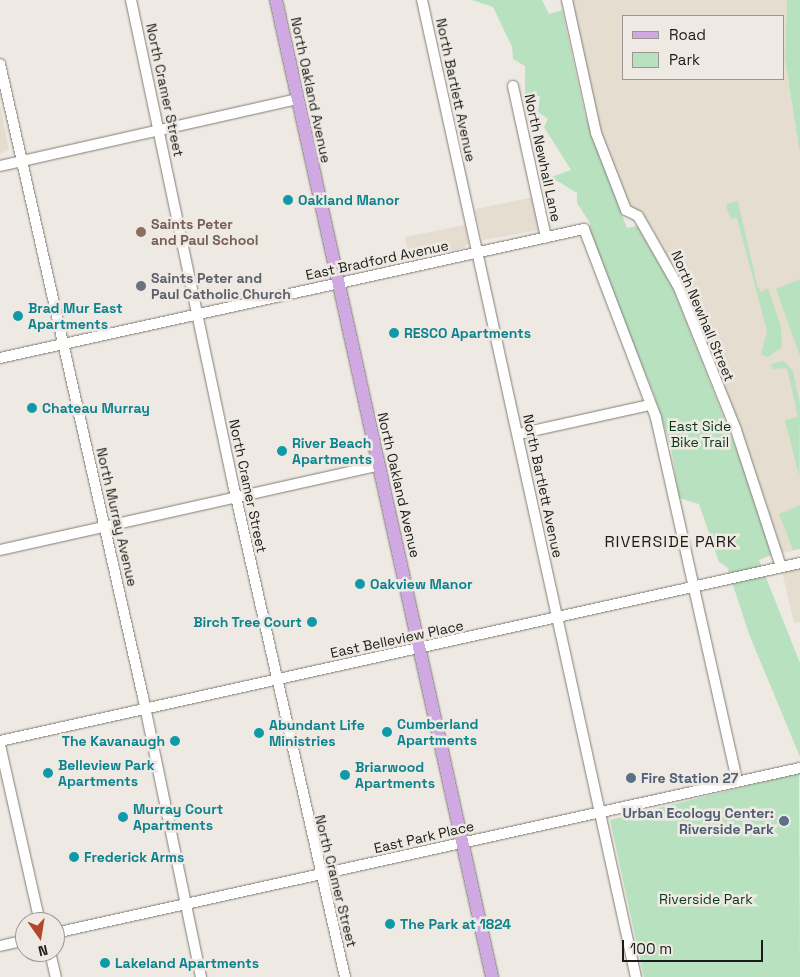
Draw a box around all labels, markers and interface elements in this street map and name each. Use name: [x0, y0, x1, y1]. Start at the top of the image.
street label: North Oakland Avenue: [287, 15, 335, 165]
legend: [622, 15, 785, 80]
street label: North Bartlett Avenue: [433, 17, 479, 163]
street label: North Cramer Street: [143, 22, 187, 158]
text: Road: [669, 25, 706, 44]
text: Park: [669, 50, 700, 69]
street label: North Newhall Lane: [521, 93, 565, 223]
place label: Oakland Manor: [298, 192, 400, 208]
marker: Oakland Manor: [282, 194, 294, 206]
place label: Saints Peter and Paul School: [151, 216, 258, 248]
marker: Saints Peter and Paul School: [135, 226, 147, 238]
street label: East Bradford Avenue: [304, 237, 450, 283]
street label: North Newhall Street: [668, 248, 738, 384]
place label: Saints Peter and Paul Catholic Church: [151, 270, 291, 302]
marker: Saints Peter and Paul Catholic Church: [135, 280, 147, 292]
place label: Brad Mur East Apartments: [28, 300, 123, 332]
marker: Brad Mur East Apartments: [12, 310, 24, 322]
place label: RESCO Apartments: [404, 325, 531, 341]
marker: RESCO Apartments: [388, 327, 400, 339]
place label: Chateau Murray: [42, 400, 150, 416]
marker: Chateau Murray: [26, 402, 38, 414]
street label: North Oakland Avenue: [374, 411, 424, 559]
street label: North Bartlett Avenue: [520, 413, 566, 559]
street label: North Cramer Street: [226, 418, 270, 554]
park label: East Side Bike Trail: [669, 418, 731, 451]
place label: River Beach Apartments: [292, 435, 372, 468]
marker: River Beach Apartments: [276, 445, 288, 457]
street label: North Murray Avenue: [93, 446, 141, 588]
district label: RIVERSIDE PARK: [603, 532, 739, 552]
place label: Oakview Manor: [370, 576, 473, 592]
marker: Oakview Manor: [354, 578, 366, 590]
place label: Birch Tree Court: [193, 614, 302, 630]
marker: Birch Tree Court: [306, 616, 318, 628]
street label: East Belleview Place: [329, 617, 465, 661]
place label: Cumberland Apartments: [397, 716, 479, 749]
place label: Abundant Life Ministries: [269, 717, 365, 750]
marker: Cumberland Apartments: [381, 726, 393, 738]
marker: Abundant Life Ministries: [253, 727, 265, 739]
place label: The Kavanaugh: [62, 733, 165, 749]
marker: The Kavanaugh: [169, 735, 181, 747]
place label: Belleview Park Apartments: [58, 757, 155, 790]
place label: Briarwood Apartments: [355, 759, 435, 792]
marker: Belleview Park Apartments: [42, 767, 54, 779]
marker: Briarwood Apartments: [339, 769, 351, 781]
place label: Fire Station 27: [641, 770, 738, 786]
marker: Fire Station 27: [625, 772, 637, 784]
place label: Murray Court Apartments: [133, 801, 223, 834]
place label: Urban Ecology Center: Riverside Park: [622, 805, 774, 838]
marker: Murray Court Apartments: [117, 811, 129, 823]
street label: North Cramer Street: [311, 813, 361, 949]
marker: Urban Ecology Center: Riverside Park: [778, 815, 790, 827]
street label: East Park Place: [372, 817, 476, 857]
place label: Frederick Arms: [84, 849, 184, 865]
marker: Frederick Arms: [68, 851, 80, 863]
park label: Riverside Park: [659, 891, 753, 907]
north arrow: [15, 912, 65, 962]
place label: The Park at 1824: [400, 916, 511, 932]
marker: The Park at 1824: [384, 918, 396, 930]
scale bar: [625, 930, 766, 962]
text: 100 m: [630, 939, 672, 958]
text: N: [37, 941, 50, 960]
place label: Lakeland Apartments: [115, 955, 259, 971]
marker: Lakeland Apartments: [99, 957, 111, 969]

